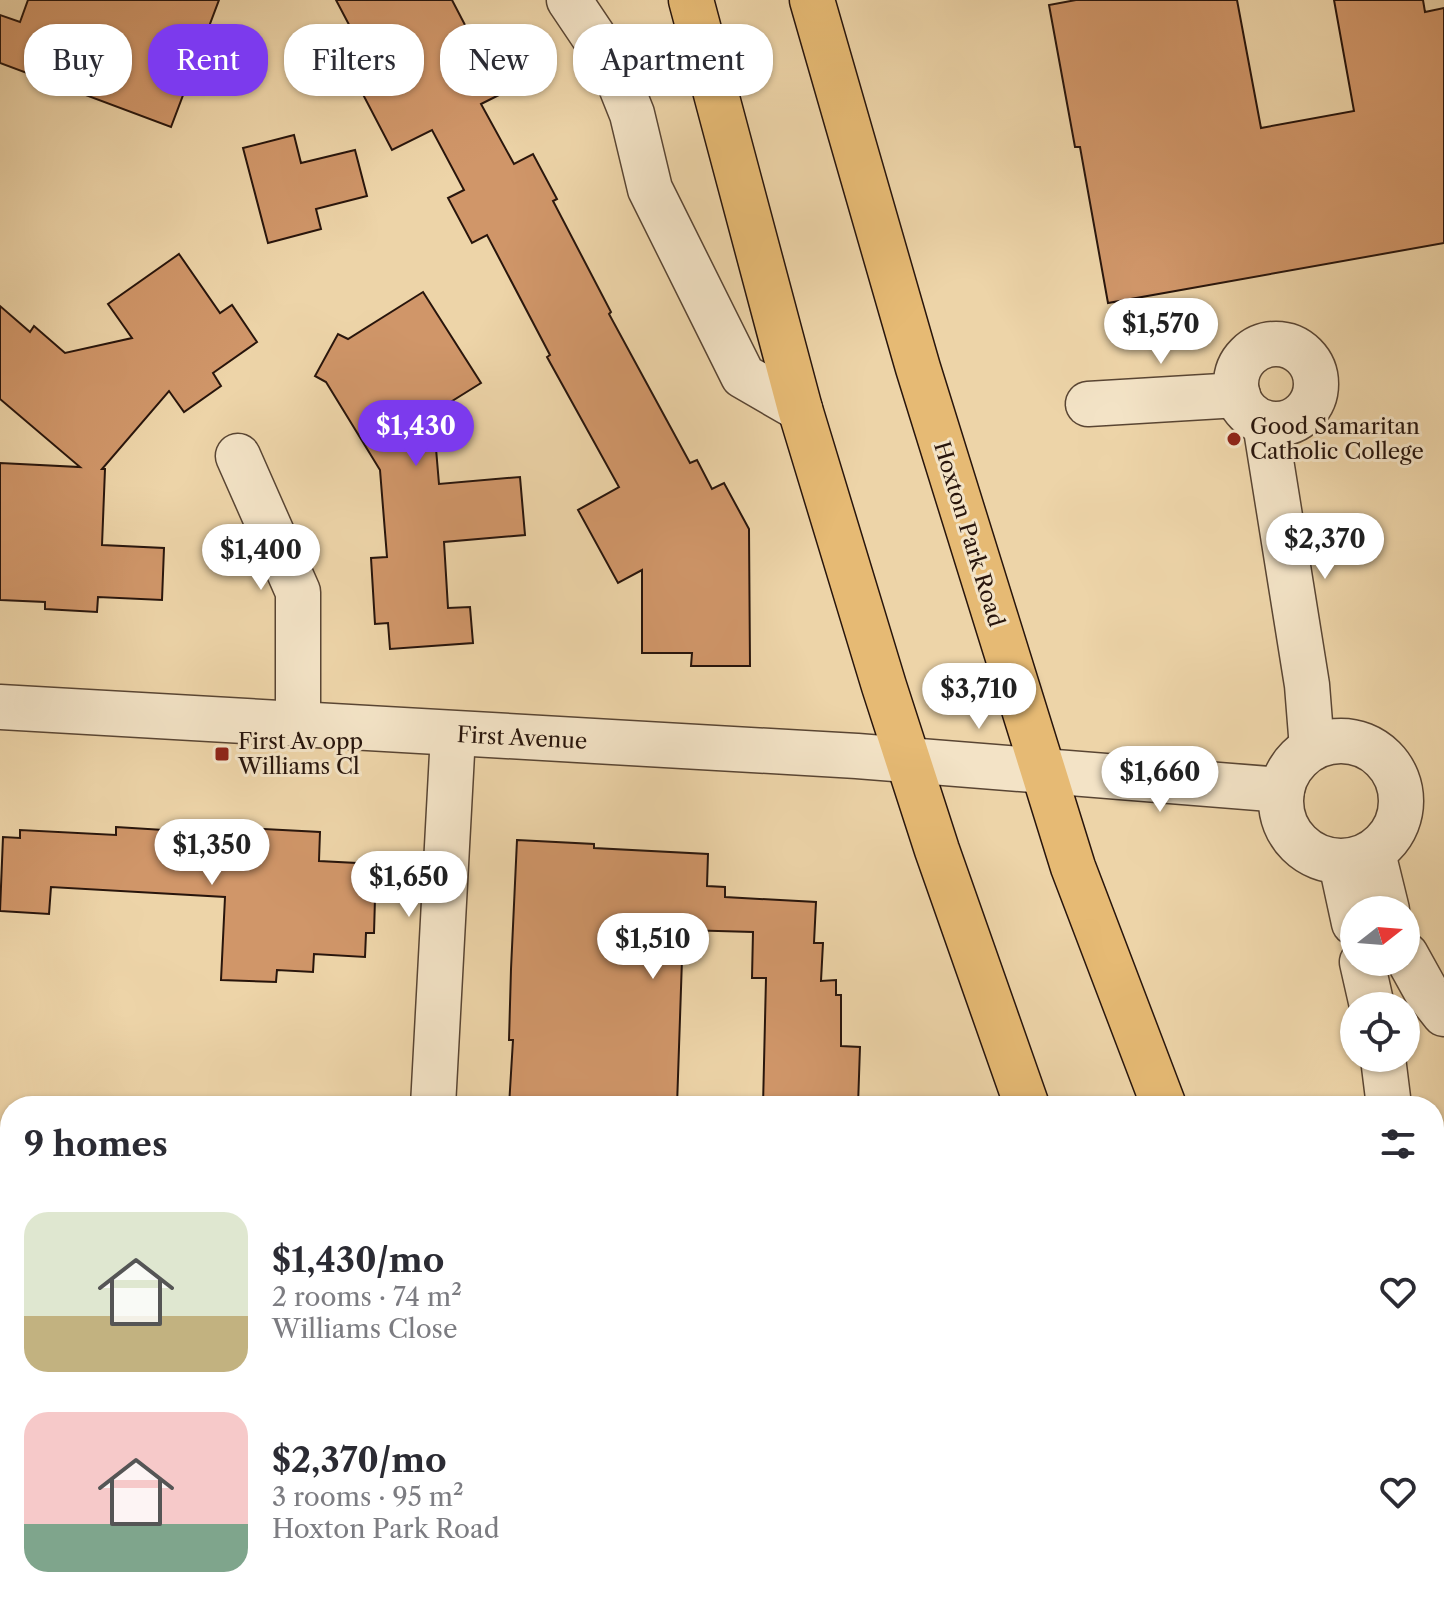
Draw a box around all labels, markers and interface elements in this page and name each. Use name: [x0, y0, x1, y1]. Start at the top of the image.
chip: Buy: [24, 24, 132, 96]
chip: Rent: [148, 24, 268, 96]
chip: Filters: [284, 24, 424, 96]
chip: New: [440, 24, 557, 96]
chip: Apartment: [573, 24, 773, 96]
pin: $1,570: [1096, 298, 1226, 366]
text: $1,570: [1122, 308, 1200, 340]
pin: $1,430: [351, 400, 481, 468]
text: $1,430: [376, 410, 456, 442]
place label: Good Samaritan Catholic College: [1250, 413, 1424, 465]
marker: Good Samaritan Catholic College: [1225, 430, 1243, 448]
street label: Hoxton Park Road: [928, 438, 1010, 630]
pin: $2,370: [1260, 513, 1390, 581]
text: $2,370: [1284, 523, 1366, 555]
pin: $1,400: [196, 524, 326, 592]
text: $1,400: [220, 534, 302, 566]
pin: $3,710: [914, 663, 1044, 731]
text: $3,710: [940, 673, 1018, 705]
street label: First Avenue: [456, 721, 588, 755]
place label: First Av opp Williams Cl: [237, 728, 363, 780]
marker: First Av opp Williams Cl: [213, 745, 231, 763]
pin: $1,660: [1095, 746, 1225, 814]
text: $1,660: [1119, 756, 1201, 788]
pin: $1,350: [147, 819, 277, 887]
text: $1,350: [173, 829, 251, 861]
pin: $1,650: [344, 851, 474, 919]
text: $1,650: [369, 861, 449, 893]
north arrow: [1340, 896, 1420, 976]
map controls: [1340, 896, 1420, 1072]
pin: $1,510: [588, 913, 718, 981]
text: $1,510: [615, 923, 691, 955]
button: locate: [1340, 992, 1420, 1072]
icon: filters: [1376, 1122, 1420, 1166]
text: 9 homes: [24, 1123, 168, 1165]
text: $1,430/mo: [272, 1239, 444, 1281]
icon: home: [88, 1244, 184, 1340]
icon: heart: [1376, 1270, 1420, 1314]
text: 2 rooms · 74 m²: [272, 1281, 462, 1313]
text: Williams Close: [272, 1313, 457, 1345]
text: $2,370/mo: [272, 1439, 447, 1481]
icon: home: [88, 1444, 184, 1540]
icon: heart: [1376, 1470, 1420, 1514]
text: 3 rooms · 95 m²: [272, 1481, 464, 1513]
text: Hoxton Park Road: [272, 1513, 500, 1545]

